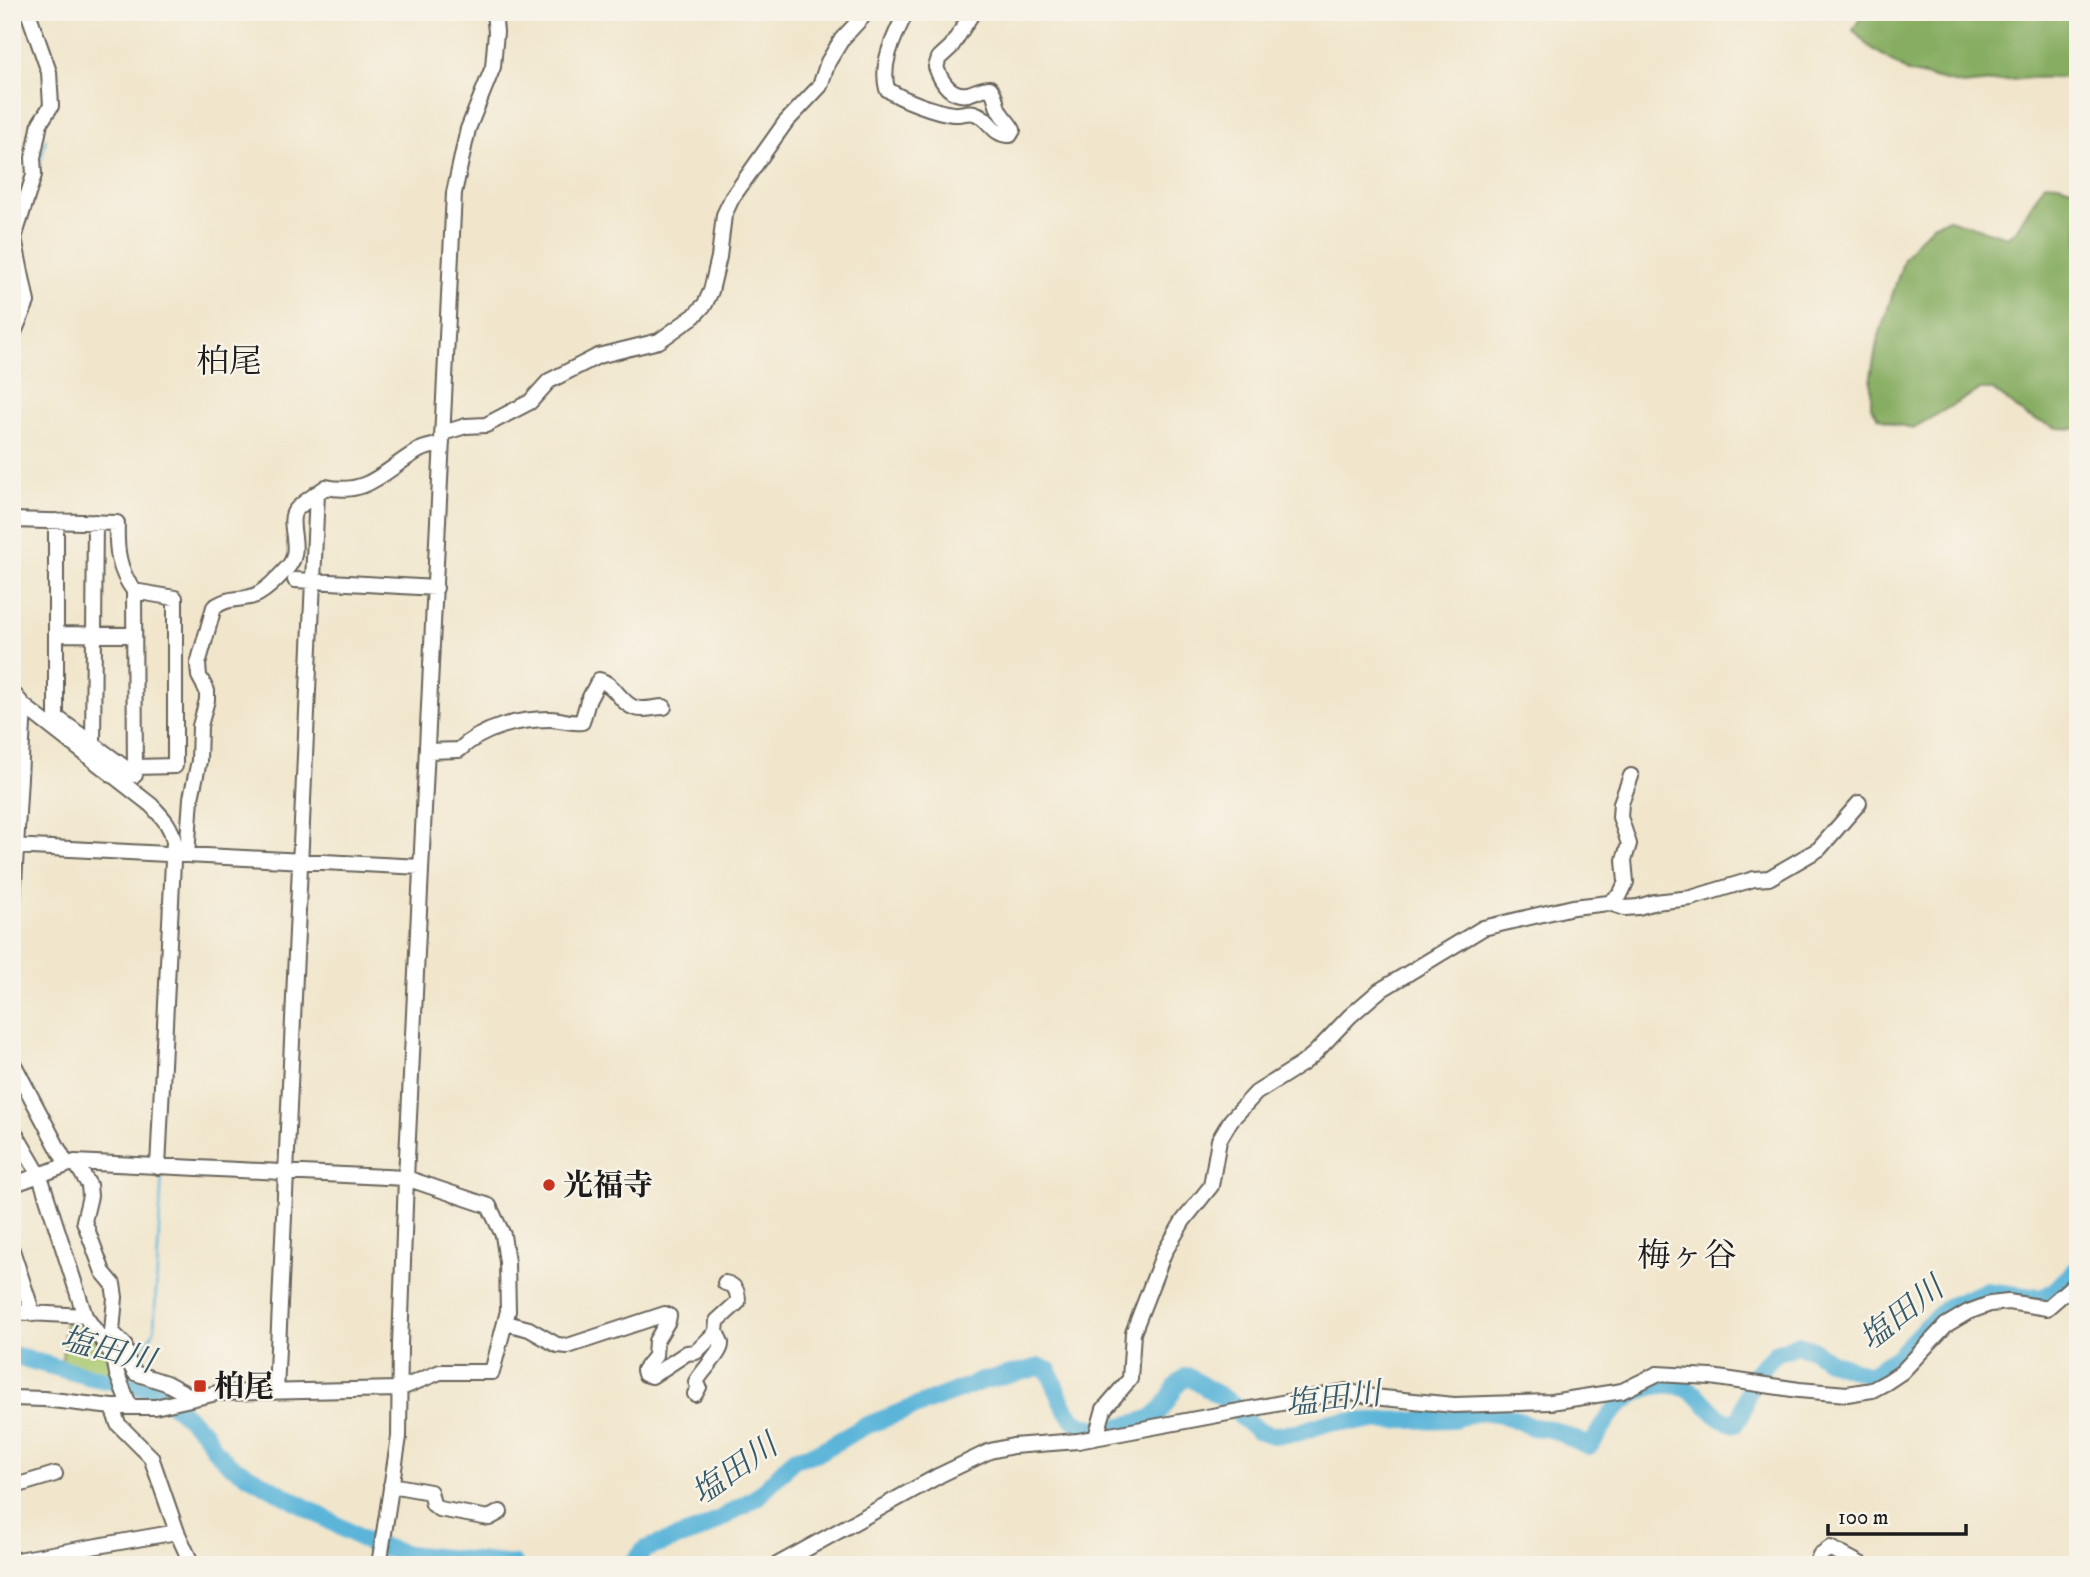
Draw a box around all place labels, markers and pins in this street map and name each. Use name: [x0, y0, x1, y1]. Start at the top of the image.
place label: 光福寺: [563, 1168, 653, 1205]
marker: 光福寺: [541, 1177, 557, 1193]
place label: 柏尾: [214, 1369, 274, 1406]
marker: 柏尾: [192, 1378, 208, 1394]

